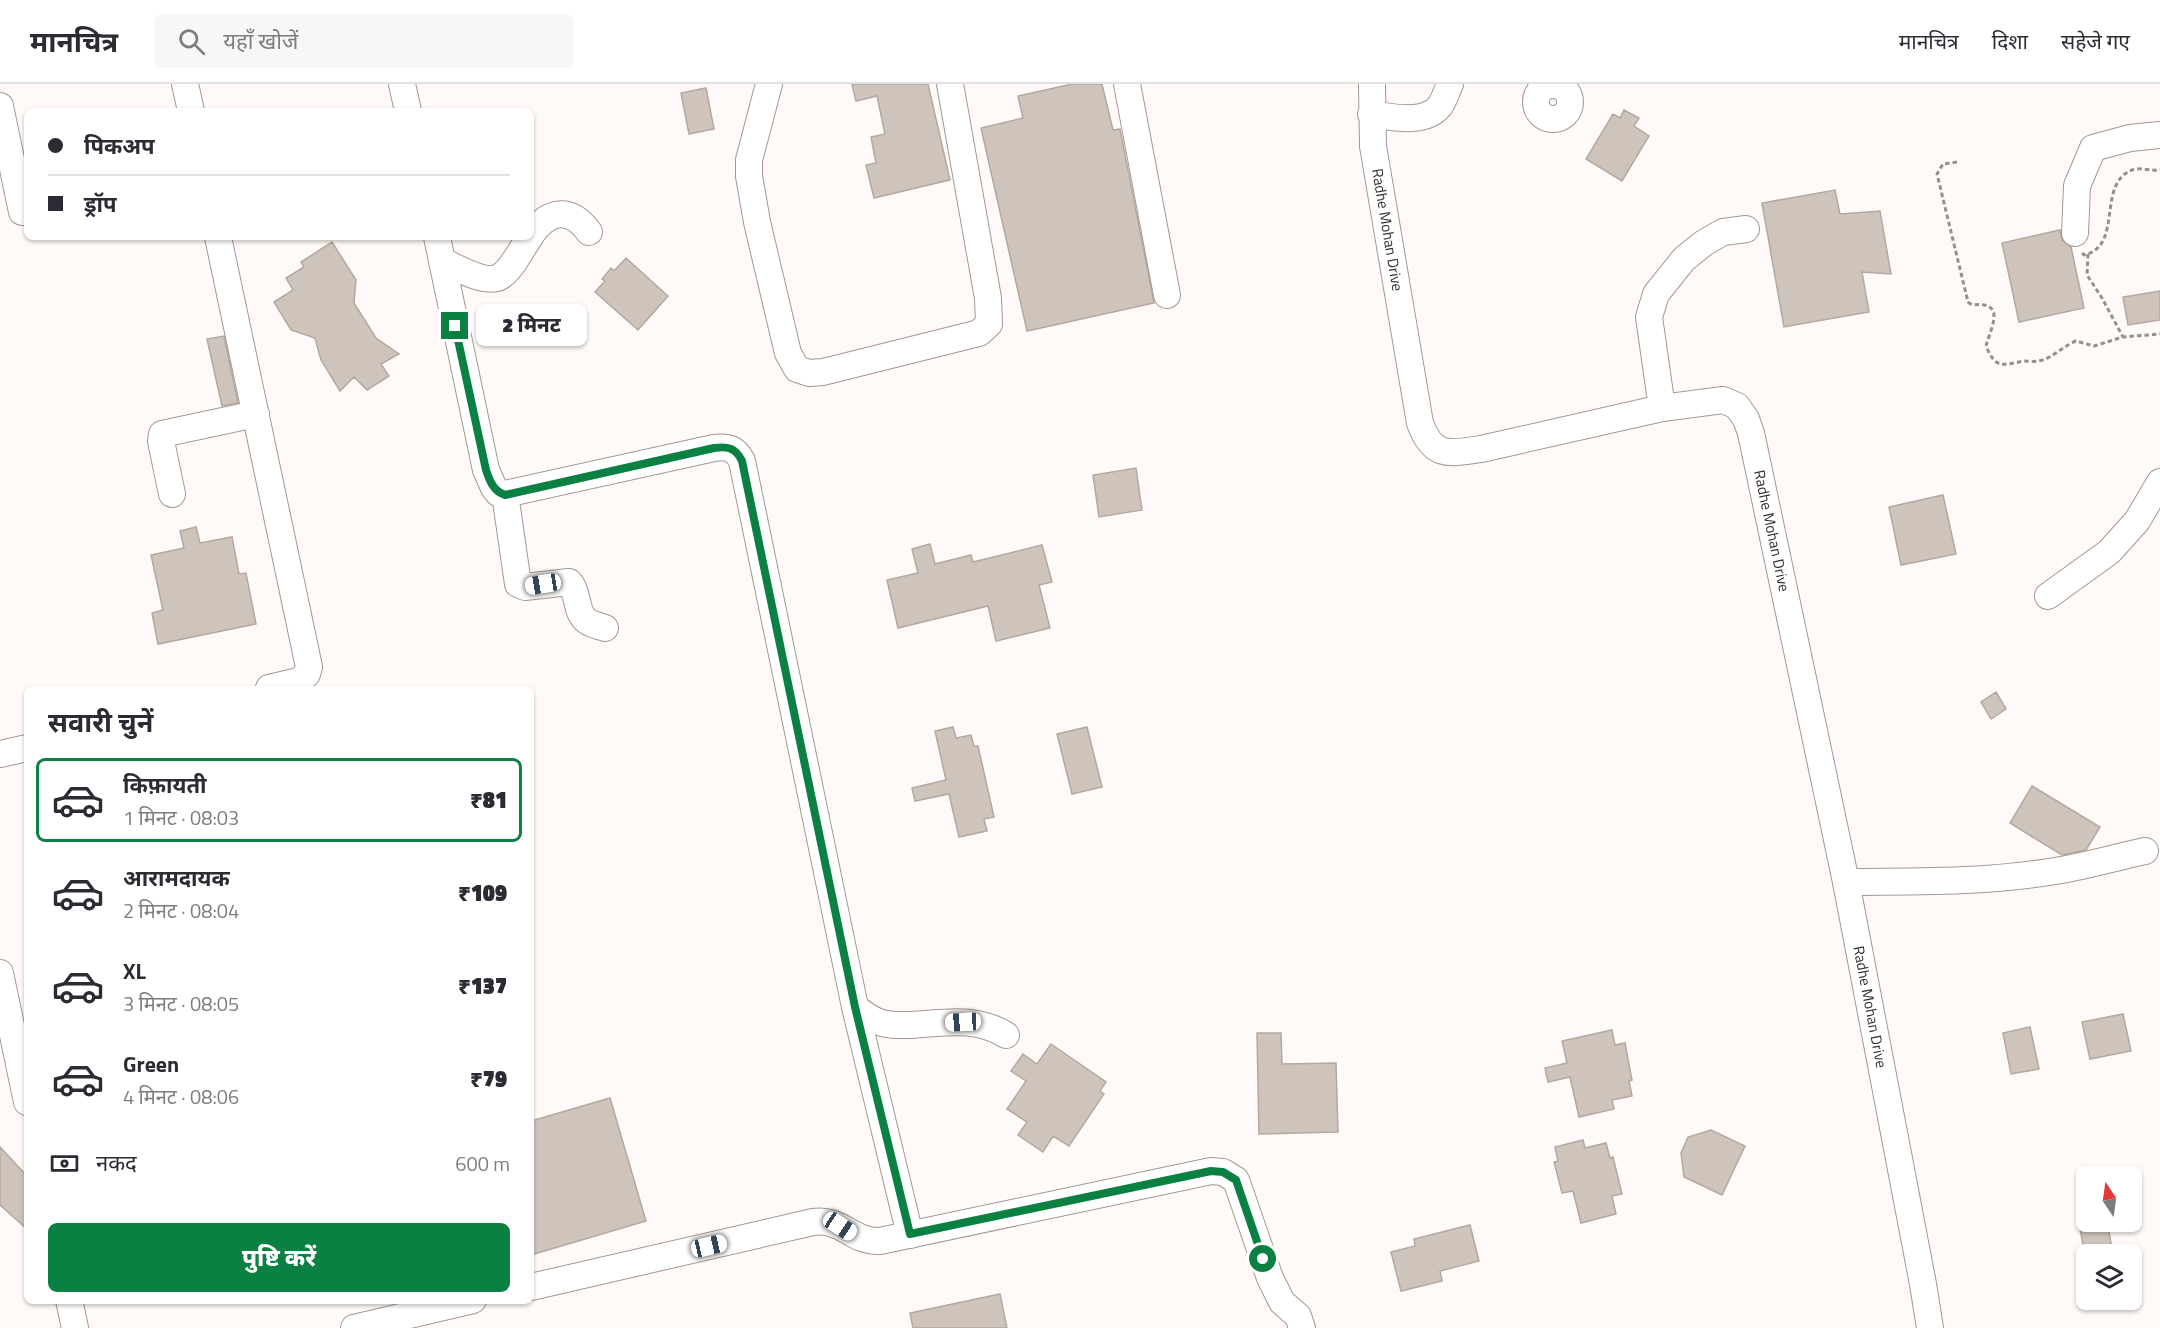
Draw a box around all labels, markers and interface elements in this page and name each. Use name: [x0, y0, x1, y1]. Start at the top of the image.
search box: [154, 14, 574, 68]
text: मानचित्र: [30, 20, 118, 63]
text: यहाँ खोजें: [223, 24, 298, 58]
icon: search: [175, 25, 208, 58]
text: मानचित्र: [1899, 25, 1959, 57]
text: दिशा: [1992, 25, 2028, 57]
text: सहेजे गए: [2061, 25, 2130, 57]
text: पिकअप: [84, 129, 155, 163]
street label: Radhe Mohan Drive: [1366, 167, 1409, 293]
text: ड्रॉप: [84, 187, 117, 221]
callout: 2 मिनट: [476, 305, 587, 347]
text: 2 मिनट: [502, 309, 561, 340]
route end: [441, 312, 468, 339]
street label: Radhe Mohan Drive: [1748, 468, 1796, 594]
car: [524, 572, 562, 596]
text: सवारी चुनें: [48, 701, 153, 742]
text: किफ़ायती: [123, 768, 207, 802]
icon: car: [51, 773, 105, 827]
text: ₹81: [470, 783, 507, 817]
text: 1 मिनट · 08:03: [123, 802, 239, 833]
text: आरामदायक: [123, 861, 230, 895]
icon: car: [51, 866, 105, 920]
text: ₹109: [458, 876, 507, 910]
text: 2 मिनट · 08:04: [123, 895, 239, 926]
street label: Radhe Mohan Drive: [1847, 944, 1893, 1070]
text: XL: [123, 954, 146, 988]
icon: car: [51, 959, 105, 1013]
text: ₹137: [458, 969, 507, 1003]
text: 3 मिनट · 08:05: [123, 988, 239, 1019]
car: [945, 1012, 981, 1032]
text: Green: [123, 1047, 179, 1081]
icon: car: [51, 1052, 105, 1106]
text: ₹79: [470, 1062, 507, 1096]
text: 4 मिनट · 08:06: [123, 1081, 239, 1112]
text: नकद: [96, 1146, 137, 1180]
icon: cash: [48, 1147, 81, 1180]
text: 600 m: [455, 1148, 510, 1179]
north arrow: [2076, 1166, 2142, 1232]
map controls: [2076, 1166, 2142, 1310]
car: [820, 1209, 860, 1243]
button: पुष्टि करें: [48, 1223, 510, 1292]
car: [689, 1233, 729, 1259]
button: layers: [2076, 1244, 2142, 1310]
route start: [1249, 1245, 1276, 1272]

